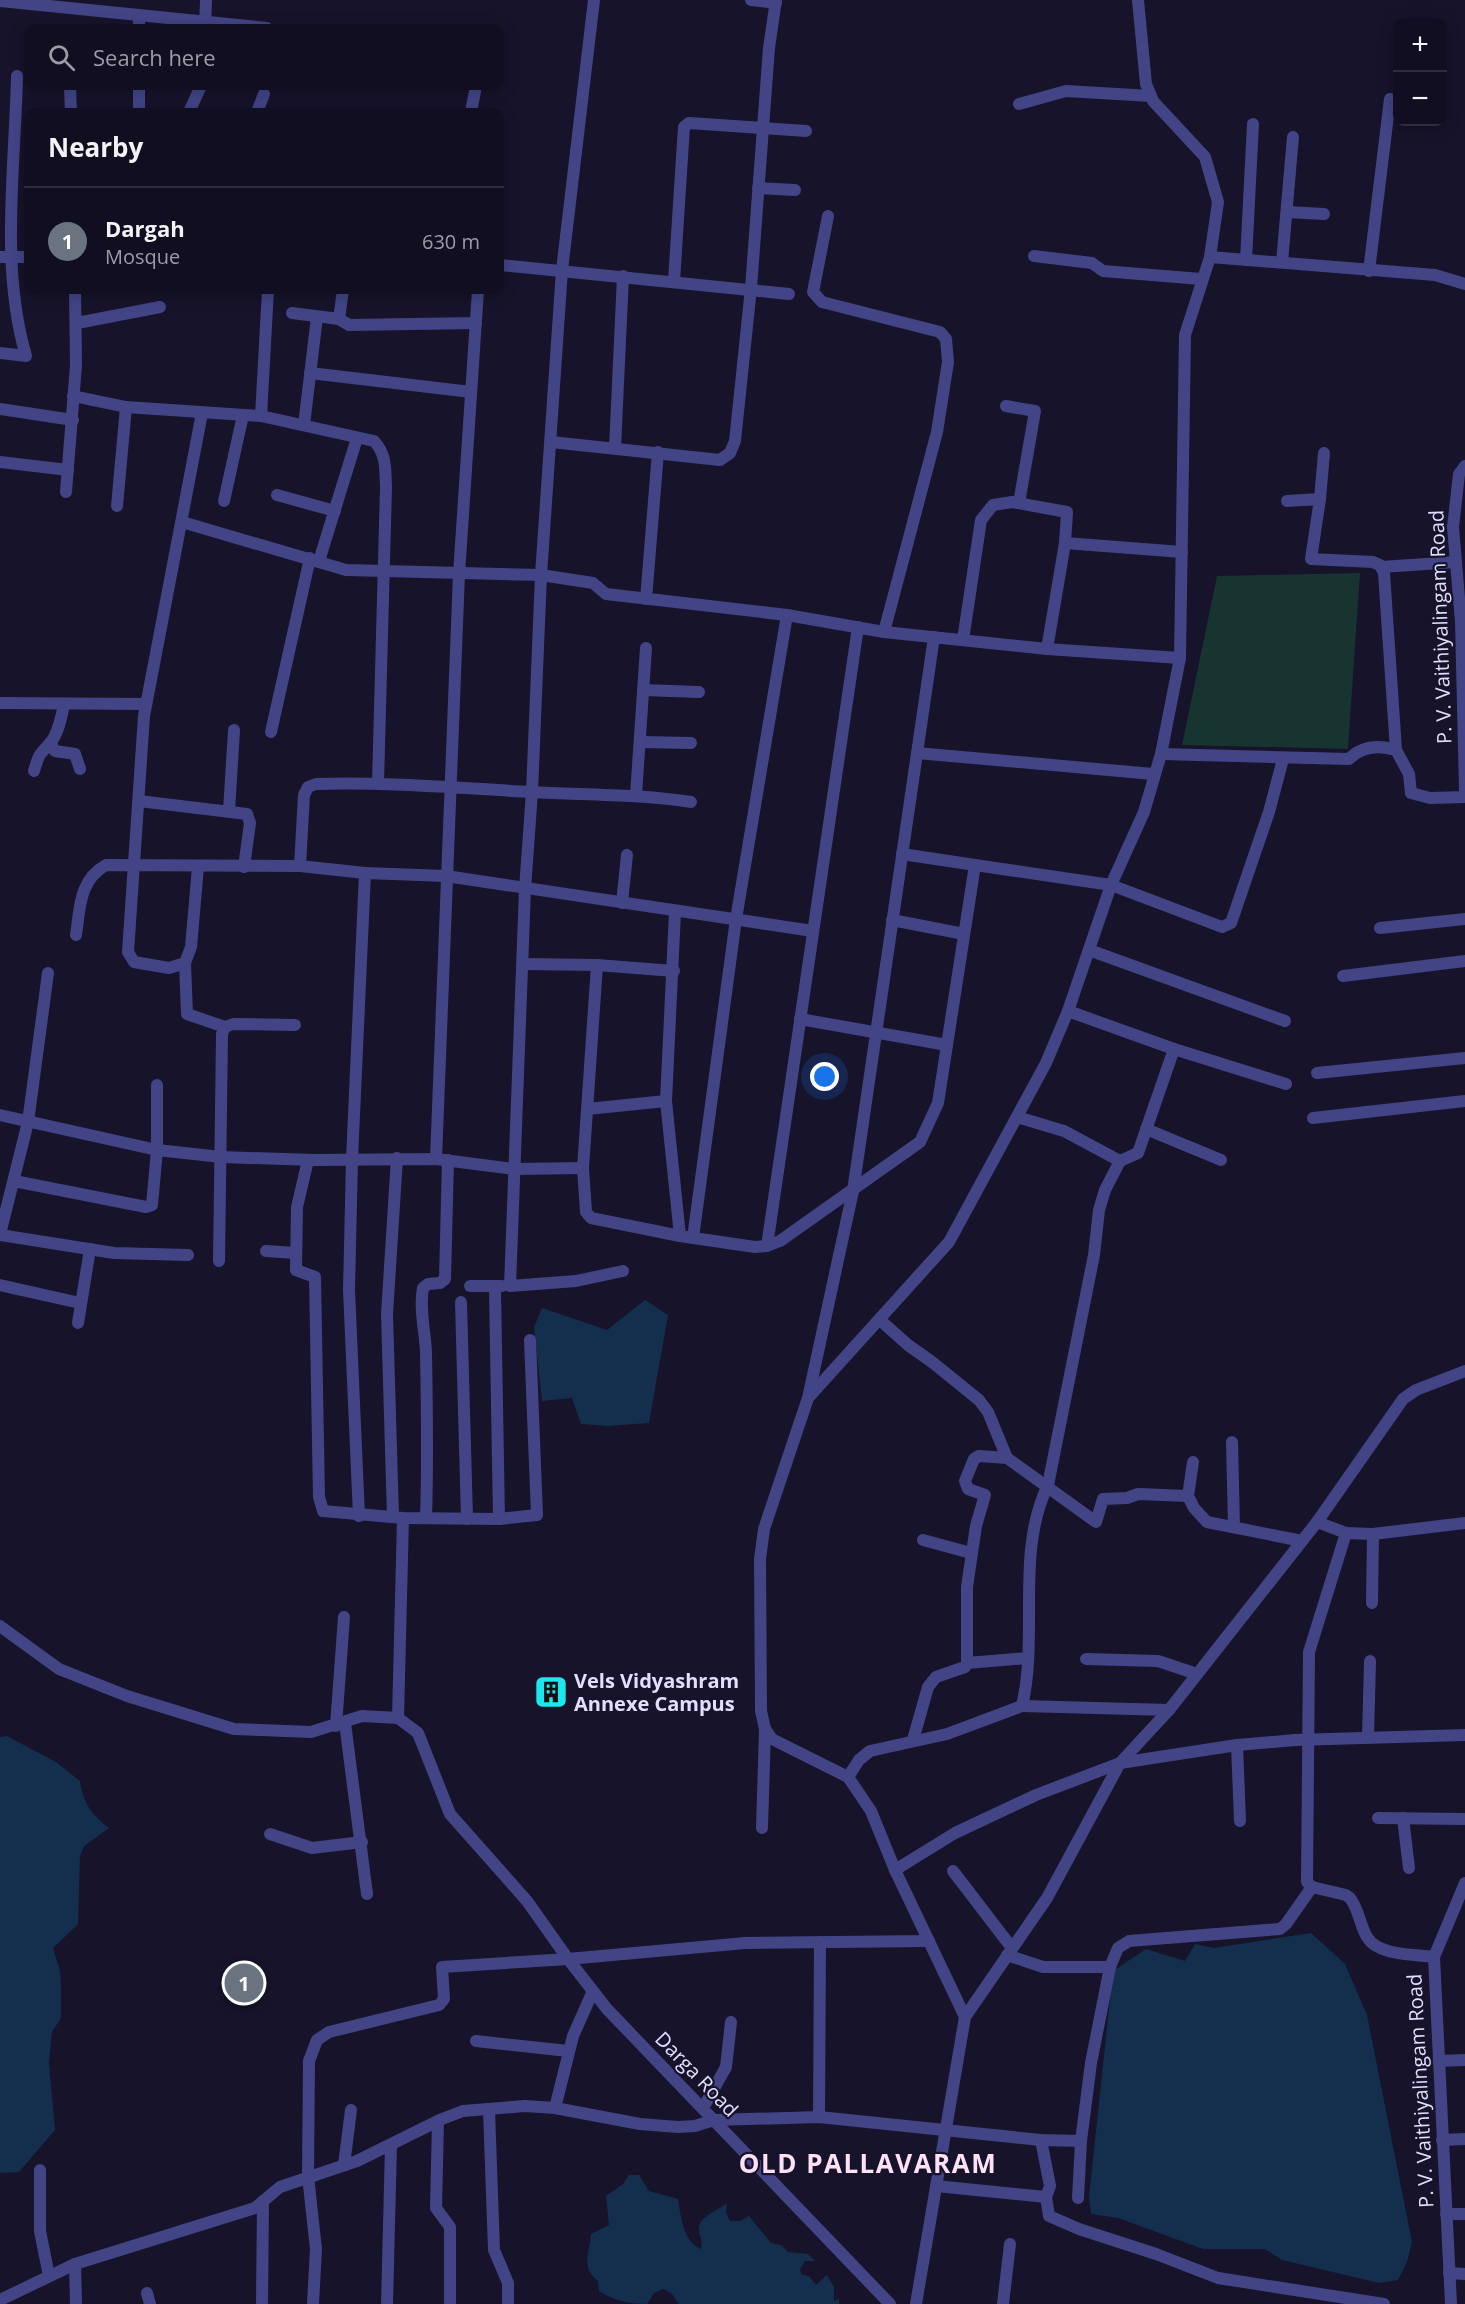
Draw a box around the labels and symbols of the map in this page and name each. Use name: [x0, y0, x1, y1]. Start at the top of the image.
street label: P. V. Vaithiyalingam Road: [1422, 509, 1458, 745]
your location: [810, 1062, 839, 1091]
place label: Vels Vidyashram Annexe Campus: [574, 1667, 739, 1717]
building icon: Vels Vidyashram Annexe Campus: [533, 1674, 569, 1710]
pin: 1: [224, 1960, 264, 2006]
street label: P. V. Vaithiyalingam Road: [1400, 1973, 1440, 2209]
street label: Darga Road: [650, 2026, 744, 2122]
district label: OLD PALLAVARAM: [739, 2145, 997, 2181]

